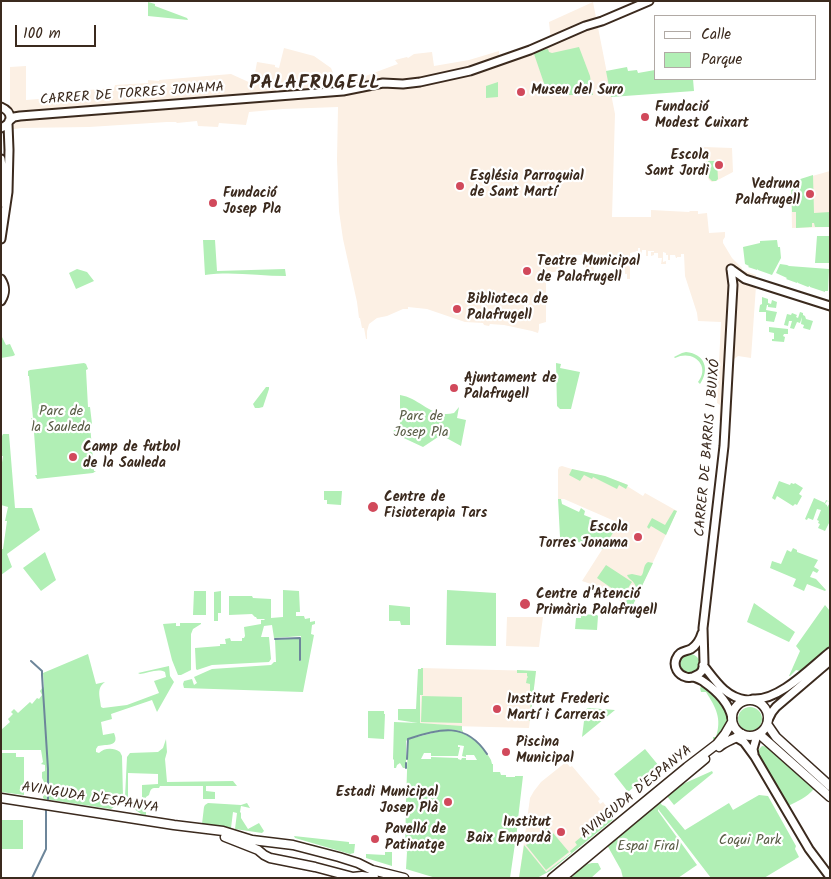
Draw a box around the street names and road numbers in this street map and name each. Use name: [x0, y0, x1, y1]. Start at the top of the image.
street label: CARRER DE TORRES JONAMA: [39, 80, 225, 110]
street label: CARRER DE BARRIS I BUIXÓ: [693, 359, 725, 537]
street label: AVINGUDA D'ESPANYA: [578, 743, 696, 843]
street label: AVINGUDA D'ESPANYA: [20, 780, 160, 818]

